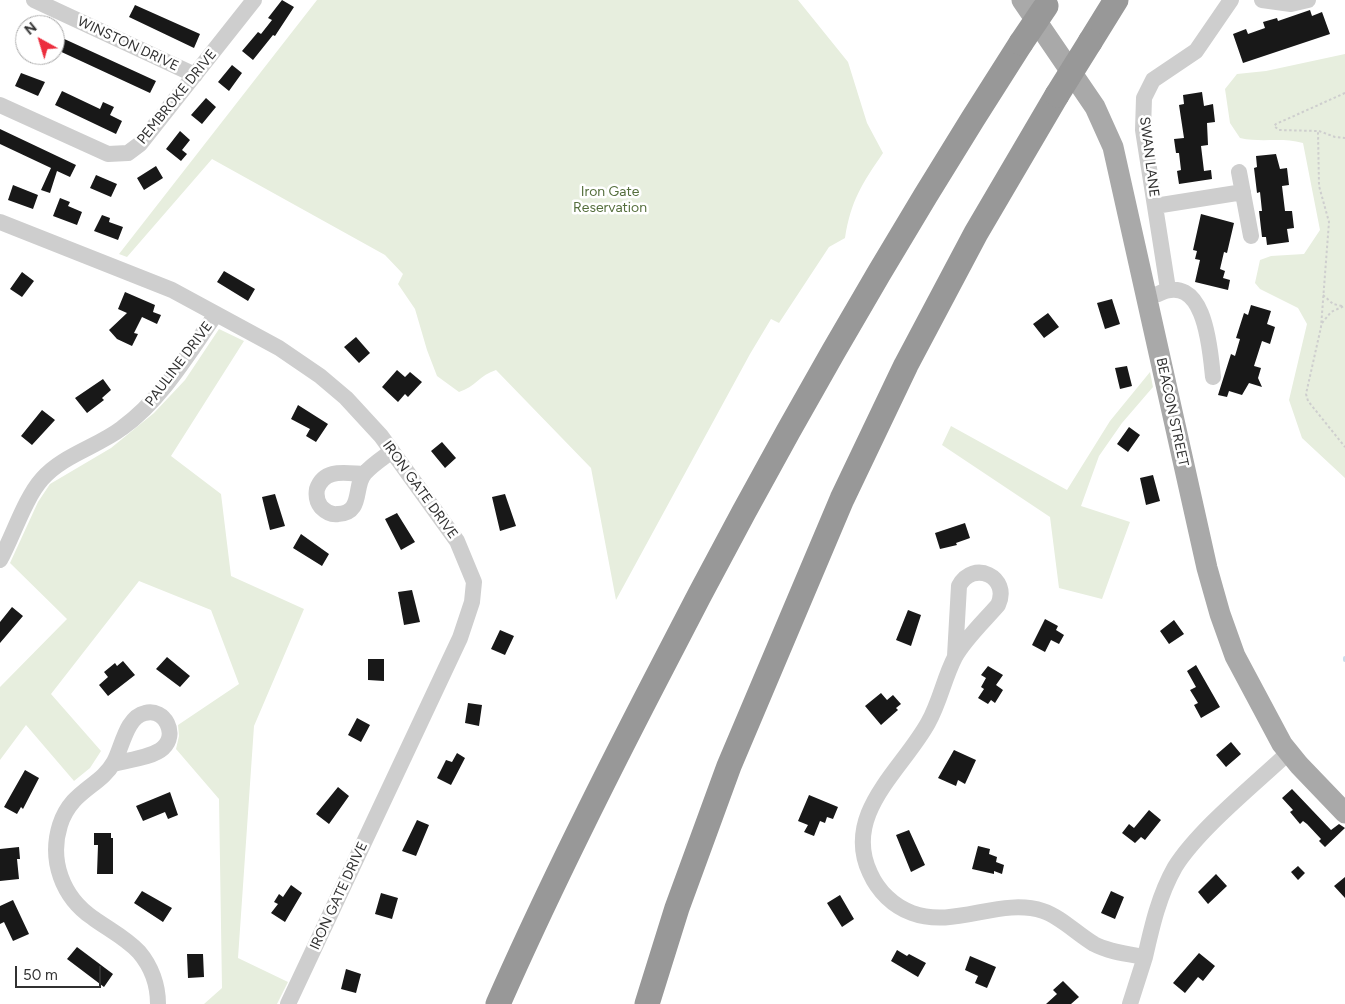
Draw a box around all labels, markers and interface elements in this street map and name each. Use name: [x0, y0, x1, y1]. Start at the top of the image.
street label: WINSTON DRIVE: [75, 13, 181, 75]
north arrow: [15, 15, 65, 65]
text: N: [21, 19, 40, 39]
street label: PEMBROKE DRIVE: [134, 46, 220, 148]
street label: SWAN LANE: [1136, 116, 1162, 198]
park label: Iron Gate Reservation: [573, 184, 647, 216]
street label: PAULINE DRIVE: [142, 318, 216, 410]
street label: BEACON STREET: [1152, 356, 1192, 468]
street label: IRON GATE DRIVE: [379, 438, 461, 542]
street label: IRON GATE DRIVE: [307, 839, 371, 953]
scale bar: [18, 956, 104, 988]
text: 50 m: [23, 966, 58, 984]

